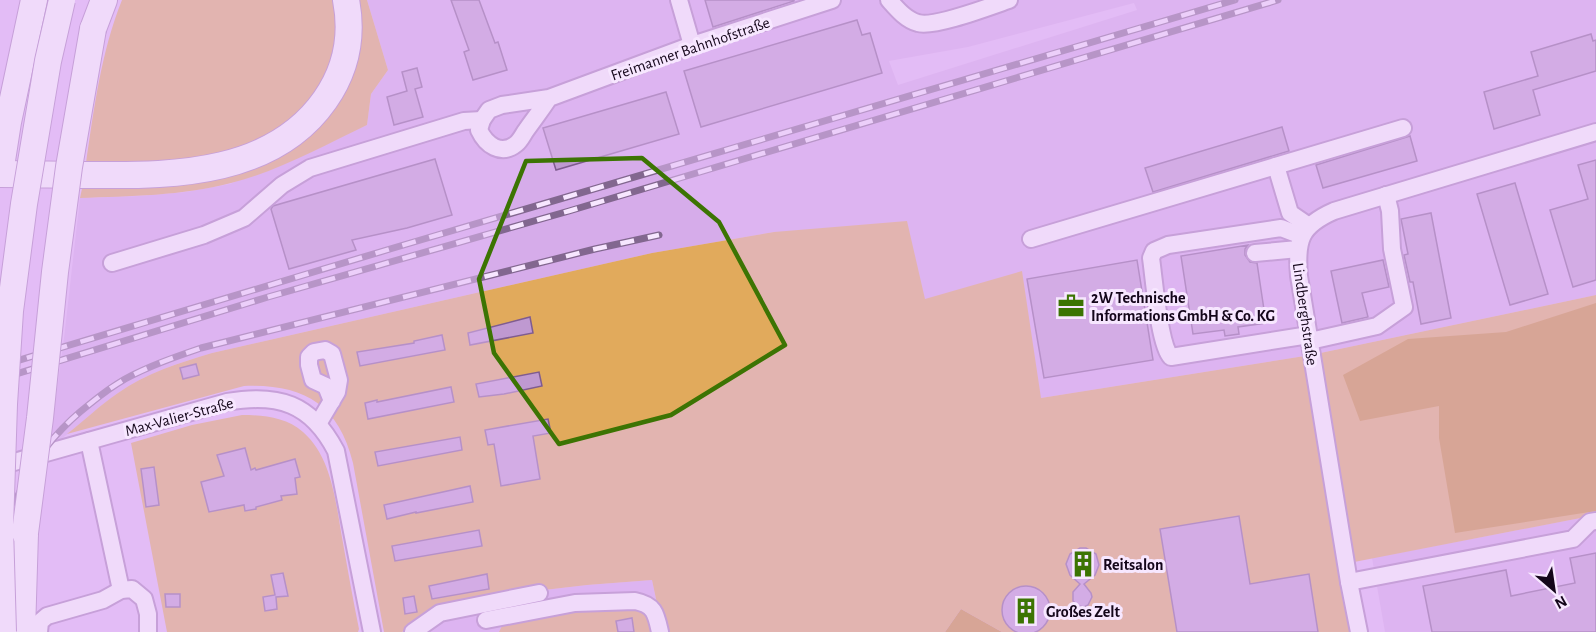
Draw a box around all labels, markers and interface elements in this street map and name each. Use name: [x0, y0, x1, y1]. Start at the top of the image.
street label: Freimanner Bahnhofstraße: [609, 14, 772, 84]
street label: Lindberghstraße: [1290, 262, 1320, 367]
place label: 2W Technische Informations GmbH & Co. KG: [1091, 290, 1275, 324]
office icon: 2W Technische Informations GmbH & Co. KG: [1056, 291, 1086, 321]
street label: Max-Valier-Straße: [123, 395, 235, 439]
building icon: Reitsalon: [1068, 549, 1098, 579]
place label: Reitsalon: [1103, 557, 1163, 573]
north arrow: [1524, 560, 1584, 620]
text: N: [1552, 593, 1570, 612]
building icon: Großes Zelt: [1011, 596, 1041, 626]
place label: Großes Zelt: [1046, 604, 1120, 620]

